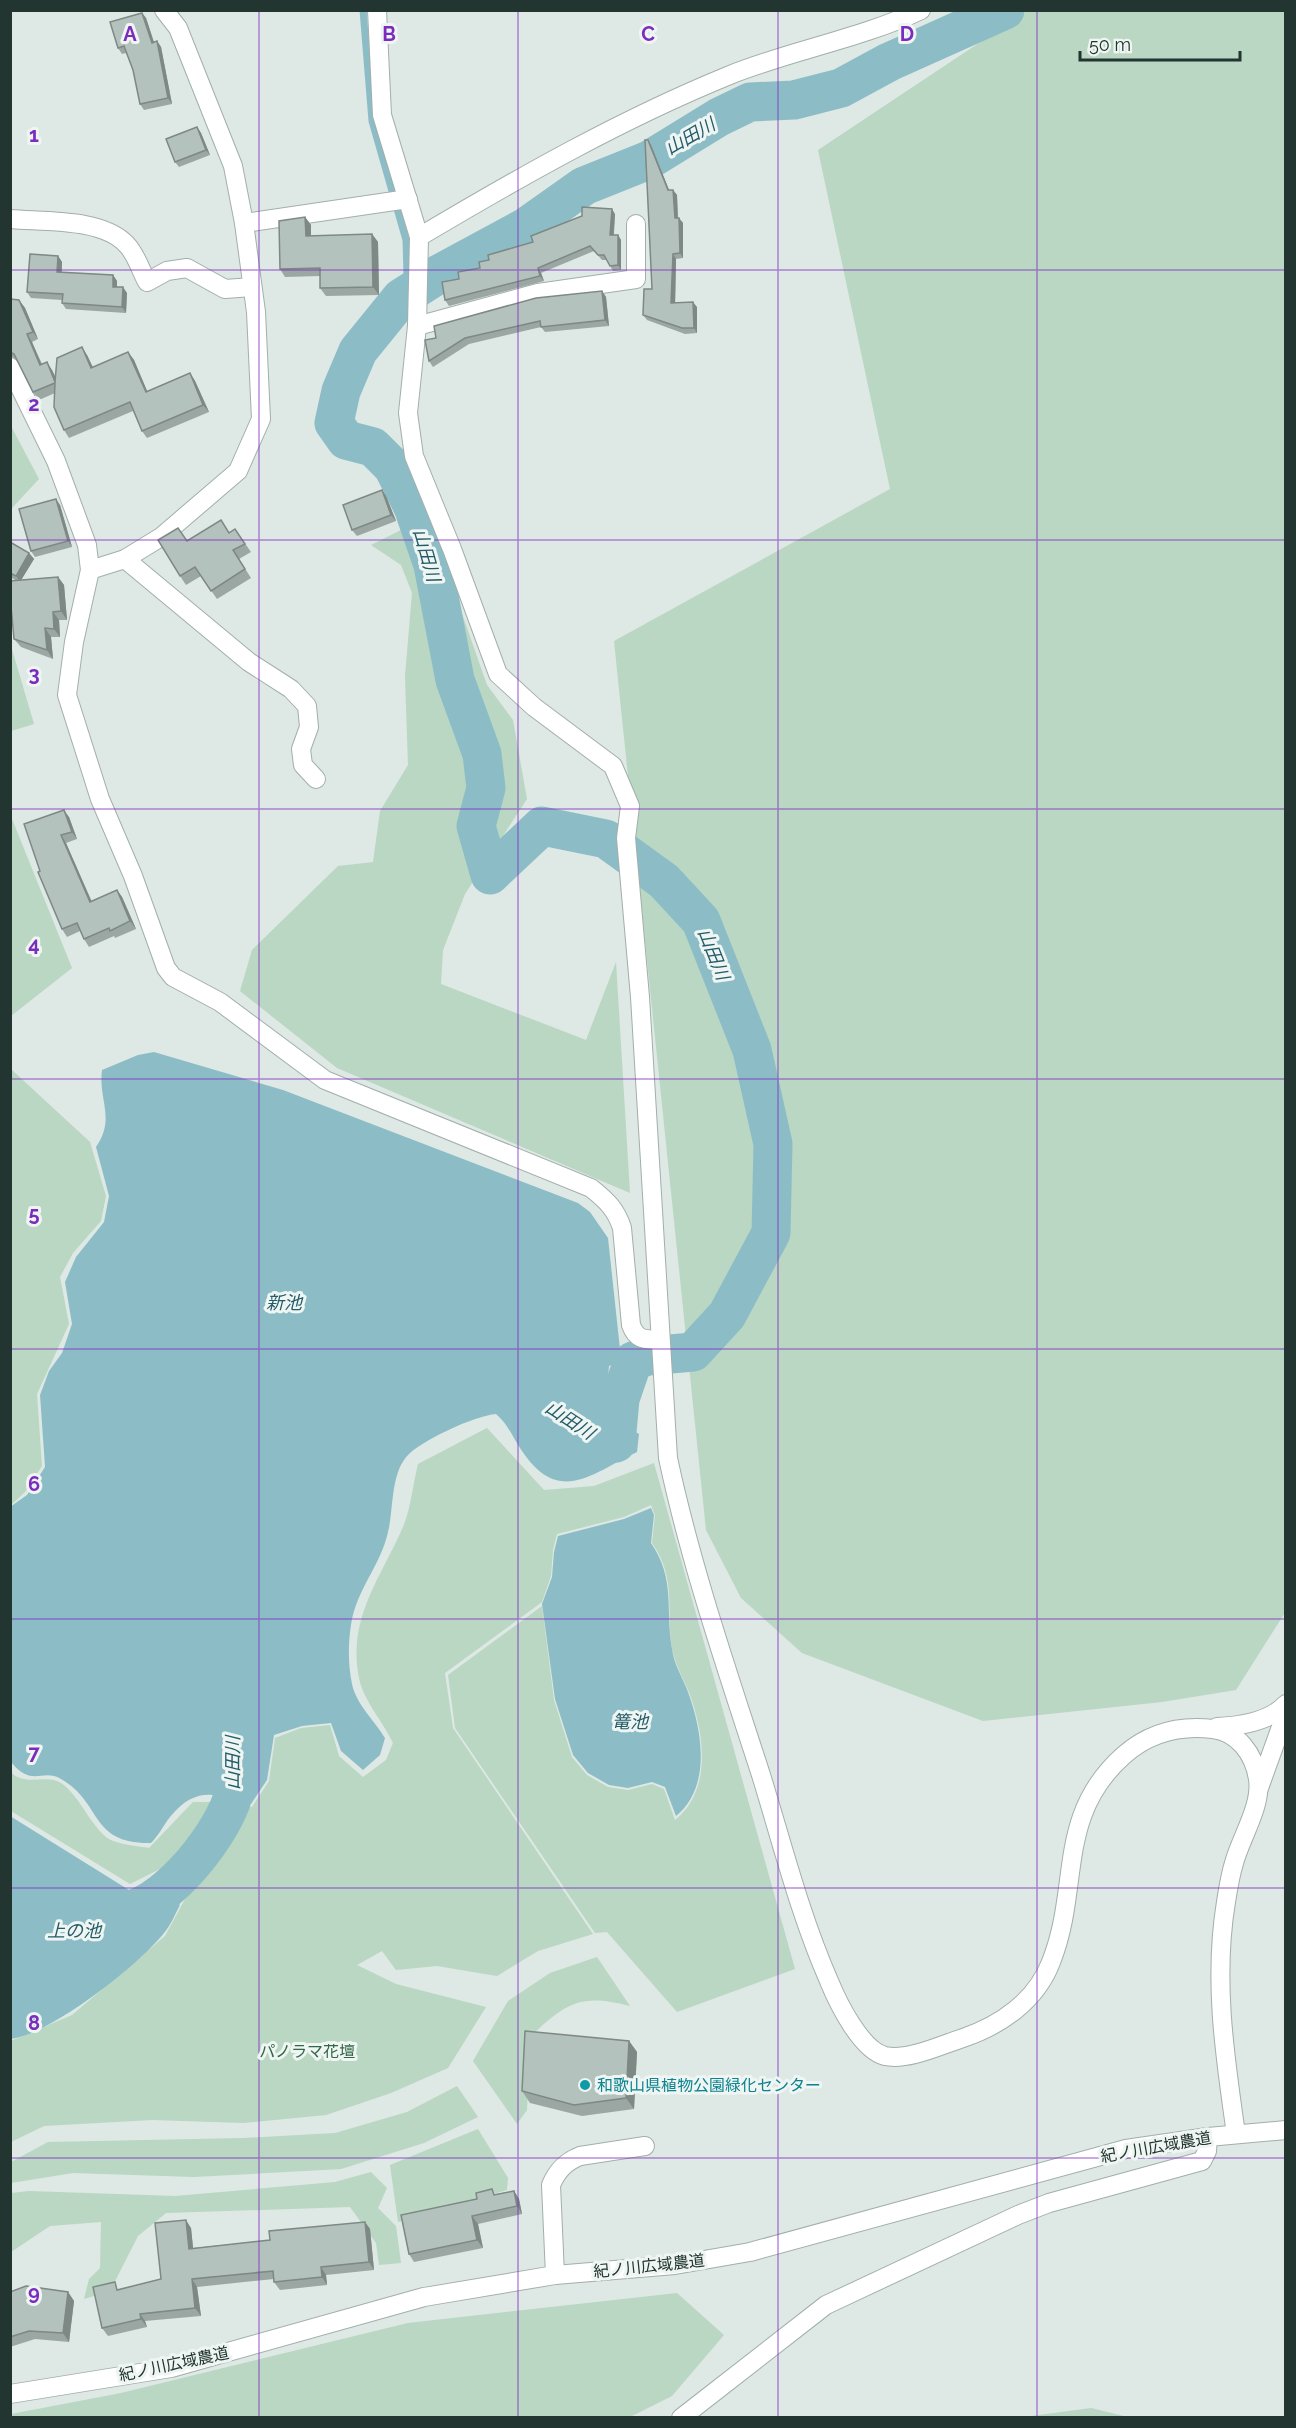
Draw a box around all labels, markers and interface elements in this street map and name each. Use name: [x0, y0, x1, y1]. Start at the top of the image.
text: A: [123, 22, 137, 46]
text: B: [382, 22, 396, 46]
text: C: [641, 22, 655, 46]
text: D: [900, 22, 914, 46]
scale bar: [1080, 24, 1240, 62]
text: 50 m: [1089, 34, 1131, 55]
water label: 山田川: [661, 112, 720, 159]
text: 1: [29, 123, 39, 147]
text: 2: [28, 392, 40, 416]
water label: 山田川: [409, 526, 445, 586]
text: 3: [28, 662, 40, 686]
water label: 山田川: [694, 925, 735, 985]
text: 4: [28, 932, 40, 956]
text: 5: [28, 1202, 40, 1226]
water label: 新池: [266, 1292, 304, 1313]
water label: 山田川: [542, 1396, 600, 1445]
text: 6: [28, 1472, 40, 1496]
water label: 篭池: [612, 1711, 650, 1732]
water label: 山田川: [222, 1734, 243, 1790]
text: 7: [28, 1741, 40, 1765]
water label: 上の池: [47, 1920, 103, 1941]
text: 8: [28, 2011, 40, 2035]
park label: パノラマ花壇: [259, 2042, 355, 2061]
place label: 和歌山県植物公園緑化センター: [597, 2076, 821, 2095]
marker: 和歌山県植物公園緑化センター: [578, 2078, 592, 2092]
street label: 紀ノ川広域農道: [1099, 2128, 1213, 2166]
street label: 紀ノ川広域農道: [592, 2251, 706, 2281]
text: 9: [28, 2281, 40, 2305]
street label: 紀ノ川広域農道: [117, 2343, 231, 2385]

